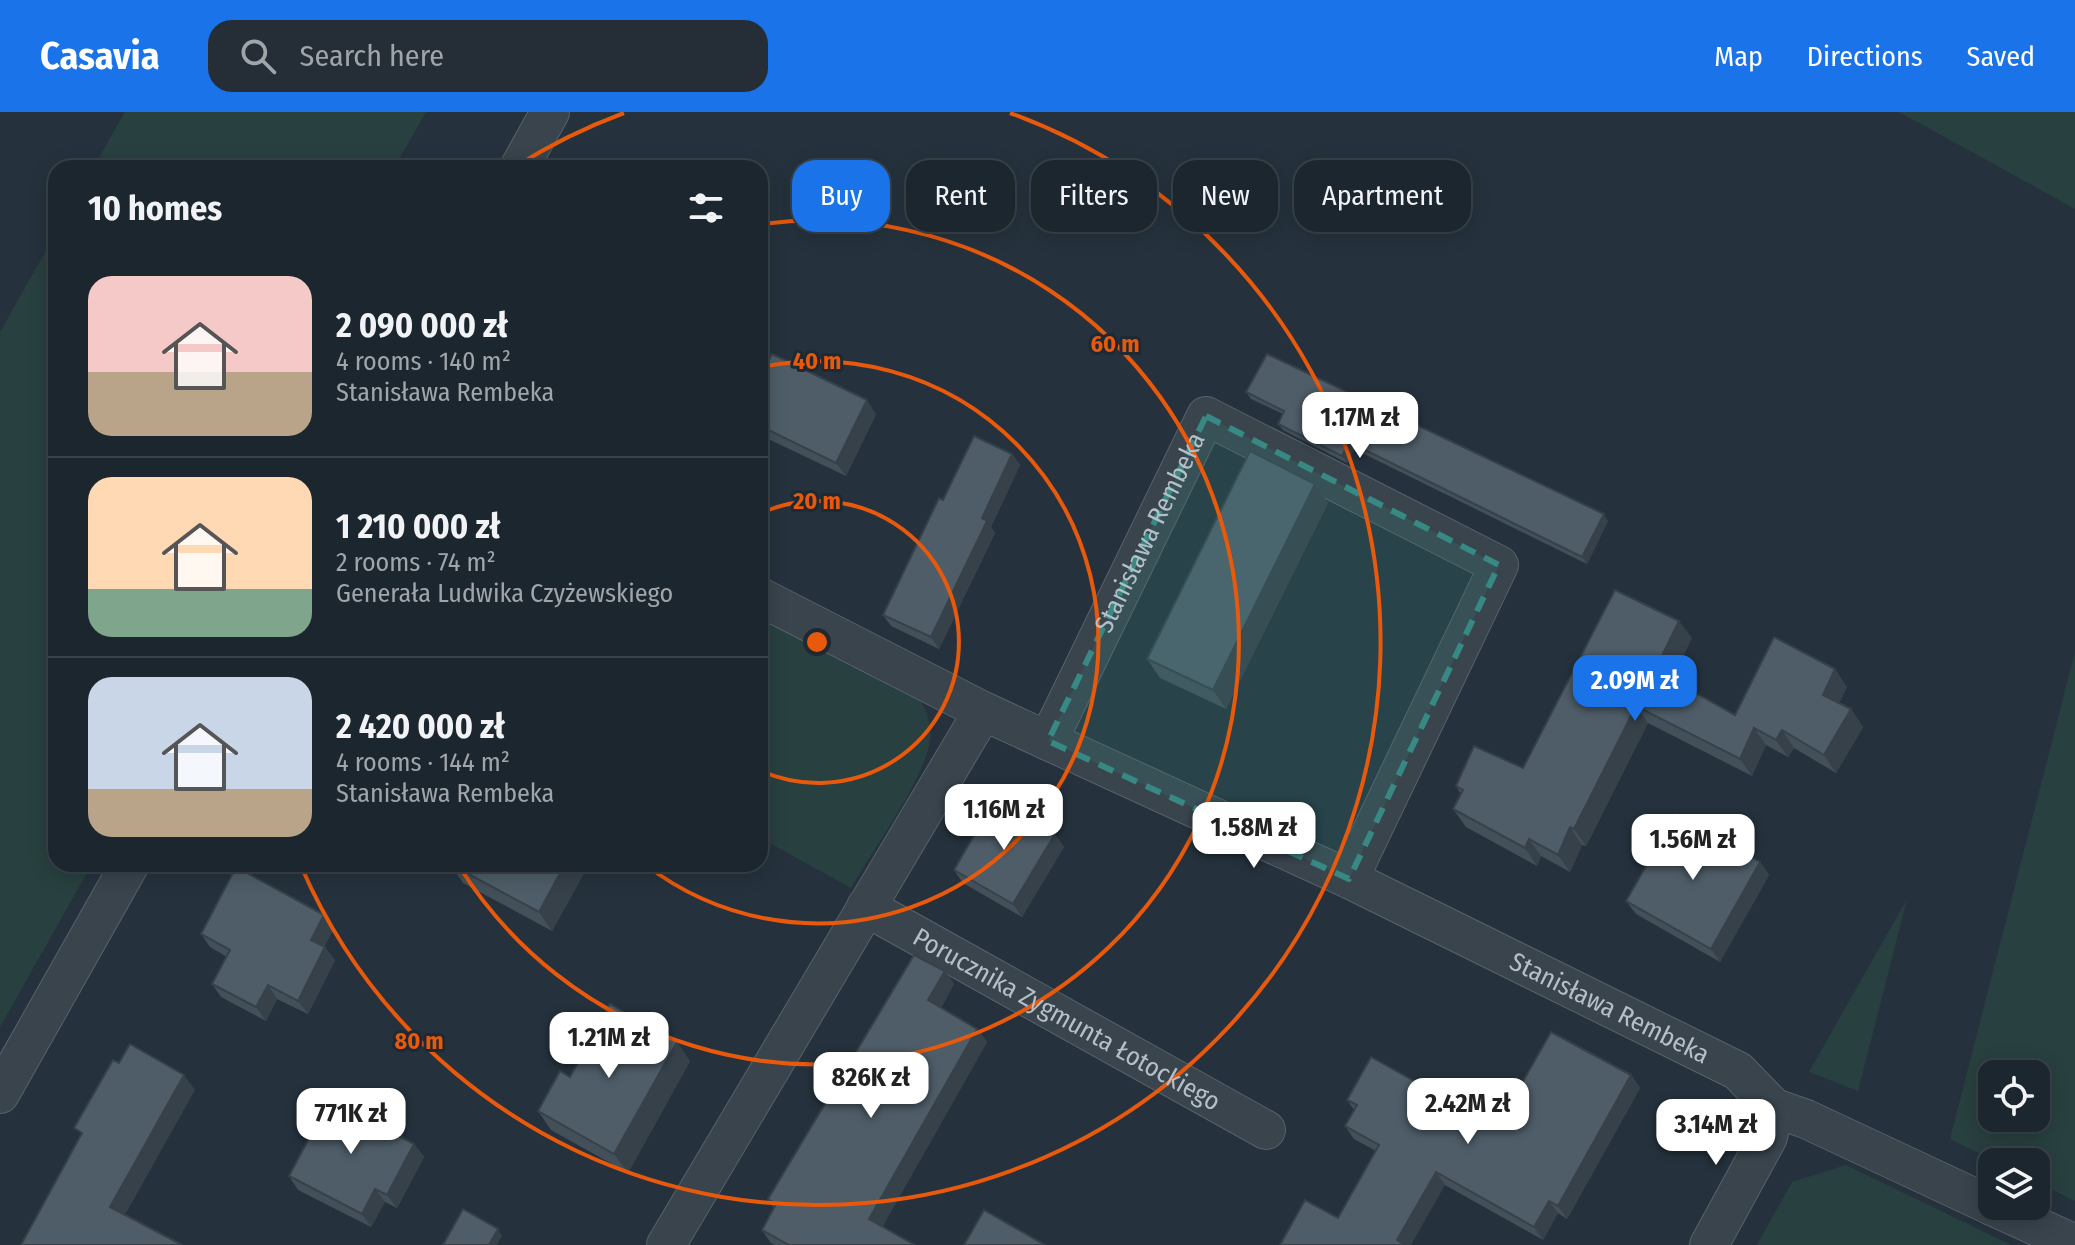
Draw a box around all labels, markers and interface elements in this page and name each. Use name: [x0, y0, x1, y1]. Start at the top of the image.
search box: [208, 20, 768, 92]
text: Casavia: [40, 33, 160, 79]
icon: search: [236, 34, 280, 78]
text: Search here: [300, 38, 444, 74]
text: Map: [1714, 40, 1763, 73]
text: Directions: [1807, 40, 1923, 73]
text: Saved: [1967, 40, 2035, 73]
chip: Buy: [792, 160, 890, 232]
chip: Rent: [906, 160, 1015, 232]
chip: Filters: [1031, 160, 1157, 232]
chip: New: [1173, 160, 1278, 232]
chip: Apartment: [1294, 160, 1471, 232]
icon: filters: [684, 186, 728, 230]
text: 10 homes: [88, 188, 222, 229]
text: 2 090 000 zł: [336, 305, 508, 346]
icon: home: [152, 308, 248, 404]
text: 60 m: [1091, 330, 1139, 358]
text: 4 rooms · 140 m²: [336, 346, 511, 377]
text: 40 m: [793, 347, 841, 375]
text: Stanisława Rembeka: [336, 377, 554, 408]
pin: 1.17M zł: [1277, 392, 1443, 460]
text: 1.17M zł: [1320, 402, 1400, 433]
street label: Stanisława Rembeka: [1088, 427, 1211, 637]
text: 20 m: [792, 487, 841, 515]
text: 1 210 000 zł: [336, 506, 500, 547]
icon: home: [152, 509, 248, 605]
text: 2 rooms · 74 m²: [336, 547, 496, 578]
text: Generała Ludwika Czyżewskiego: [336, 578, 673, 609]
centre of rings: [803, 628, 831, 656]
pin: 2.09M zł: [1552, 655, 1718, 723]
text: 2.09M zł: [1591, 665, 1679, 696]
text: 2 420 000 zł: [336, 706, 505, 747]
icon: home: [152, 709, 248, 805]
text: 4 rooms · 144 m²: [336, 747, 510, 778]
text: Stanisława Rembeka: [336, 778, 554, 809]
pin: 1.16M zł: [921, 784, 1087, 852]
text: 1.16M zł: [963, 794, 1045, 825]
pin: 1.58M zł: [1171, 802, 1337, 870]
text: 1.58M zł: [1211, 812, 1298, 843]
pin: 1.56M zł: [1610, 814, 1776, 882]
text: 1.56M zł: [1650, 824, 1736, 855]
street label: Porucznika Zygmunta Łotockiego: [908, 921, 1226, 1117]
street label: Stanisława Rembeka: [1505, 945, 1715, 1070]
pin: 1.21M zł: [526, 1012, 692, 1080]
text: 1.21M zł: [568, 1022, 650, 1053]
text: 80 m: [394, 1027, 444, 1055]
pin: 826K zł: [797, 1052, 945, 1120]
map controls: [1978, 1060, 2050, 1220]
button: locate: [1978, 1060, 2050, 1132]
text: 826K zł: [832, 1062, 910, 1093]
pin: 2.42M zł: [1385, 1078, 1551, 1146]
pin: 771K zł: [277, 1088, 425, 1156]
text: 2.42M zł: [1425, 1088, 1511, 1119]
text: 771K zł: [315, 1098, 387, 1129]
pin: 3.14M zł: [1633, 1099, 1799, 1167]
text: 3.14M zł: [1674, 1109, 1758, 1140]
button: layers: [1978, 1148, 2050, 1220]

